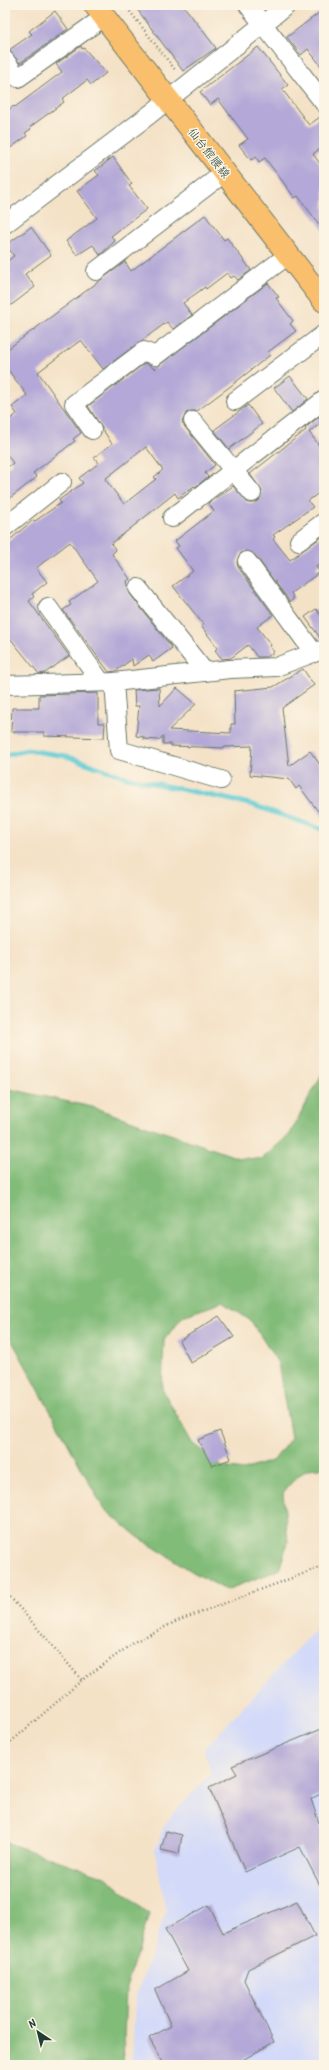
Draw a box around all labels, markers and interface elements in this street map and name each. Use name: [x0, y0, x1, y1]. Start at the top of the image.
street label: 仙台館腰線: [183, 124, 235, 183]
north arrow: [18, 2012, 58, 2052]
text: N: [25, 2015, 41, 2034]

